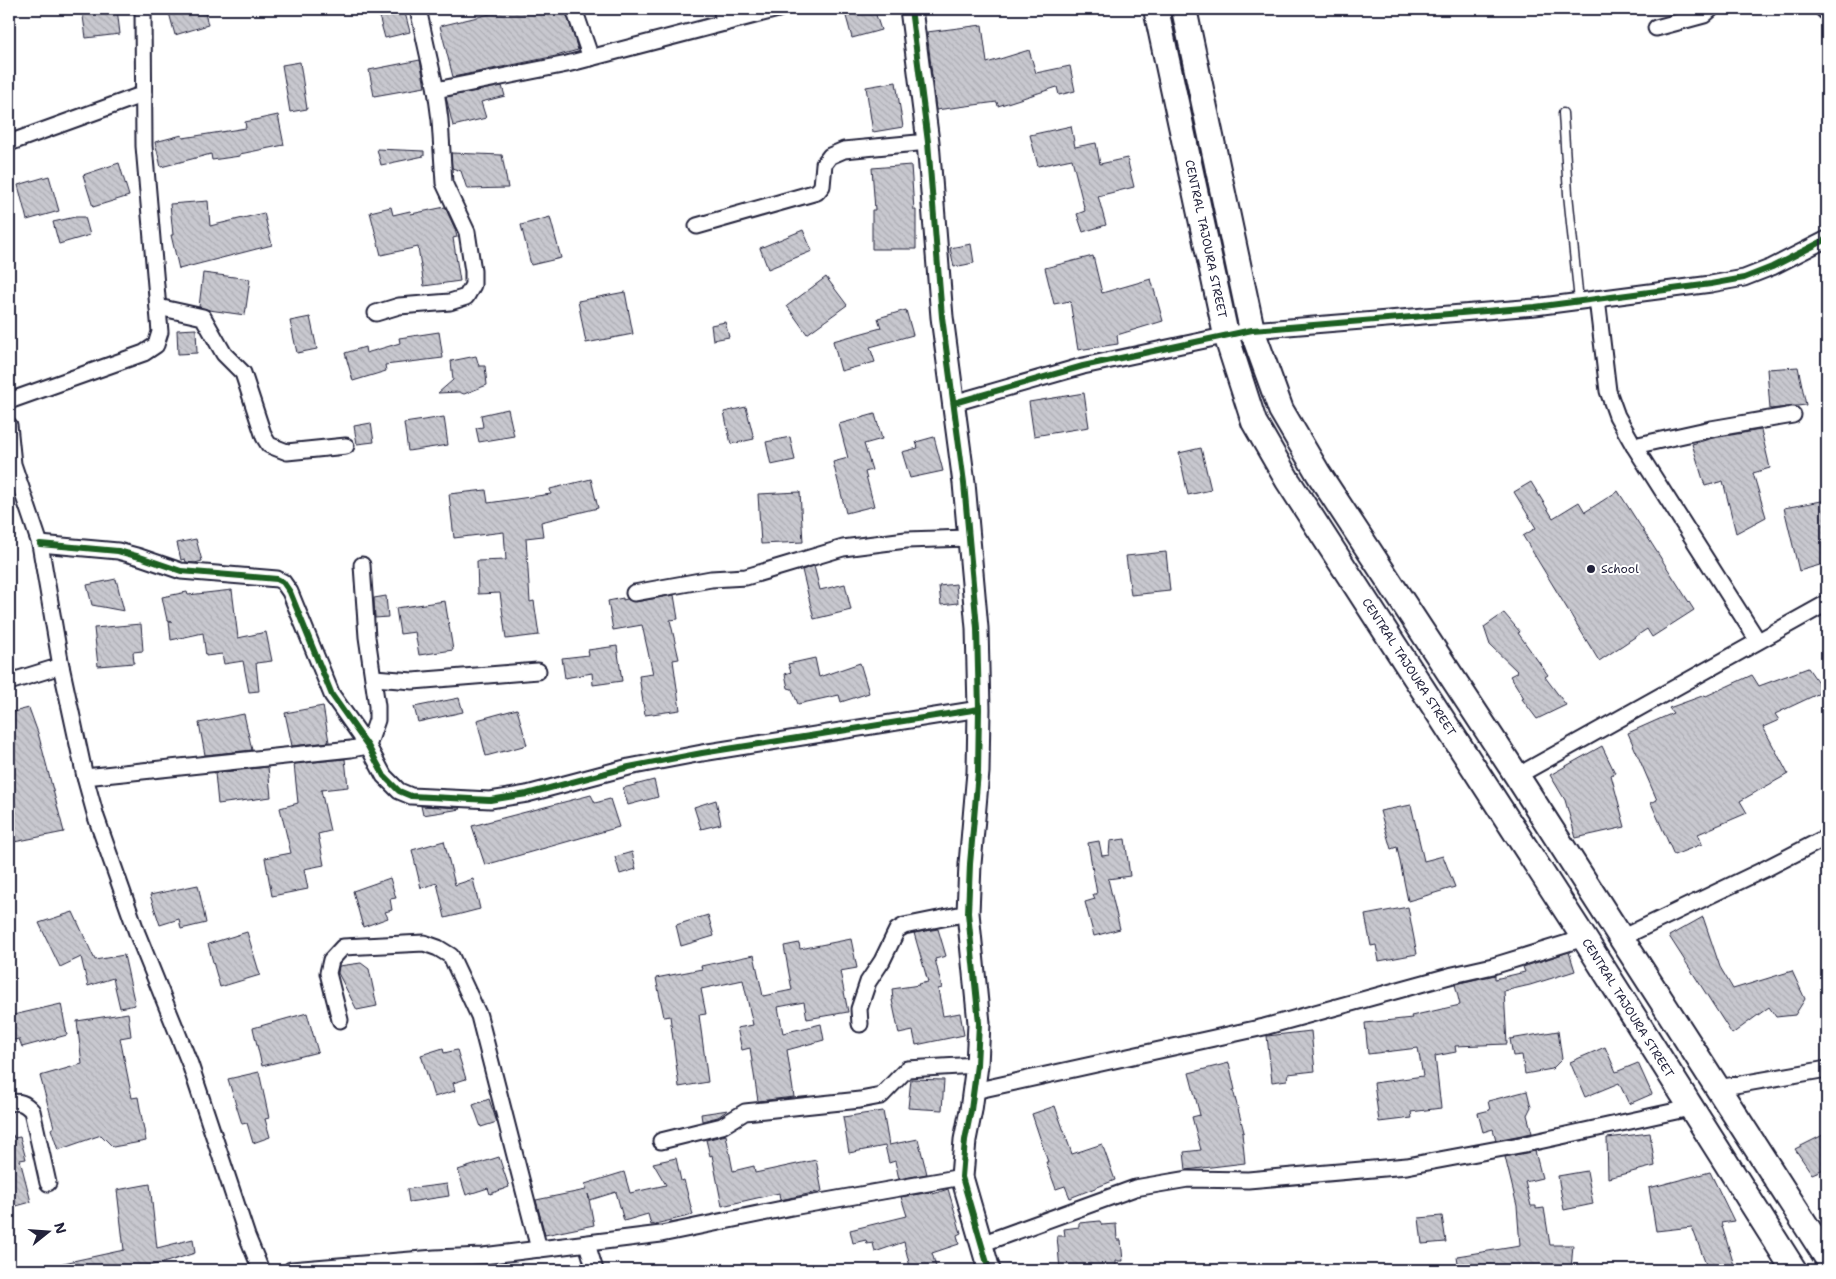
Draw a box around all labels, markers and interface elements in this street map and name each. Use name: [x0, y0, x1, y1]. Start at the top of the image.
street label: CENTRAL TAJOURA STREET: [1181, 158, 1231, 320]
place label: School: [1601, 561, 1639, 577]
marker: School: [1585, 563, 1597, 575]
street label: CENTRAL TAJOURA STREET: [1358, 595, 1460, 740]
street label: CENTRAL TAJOURA STREET: [1578, 935, 1678, 1081]
north arrow: [22, 1206, 72, 1256]
text: N: [50, 1220, 71, 1236]

